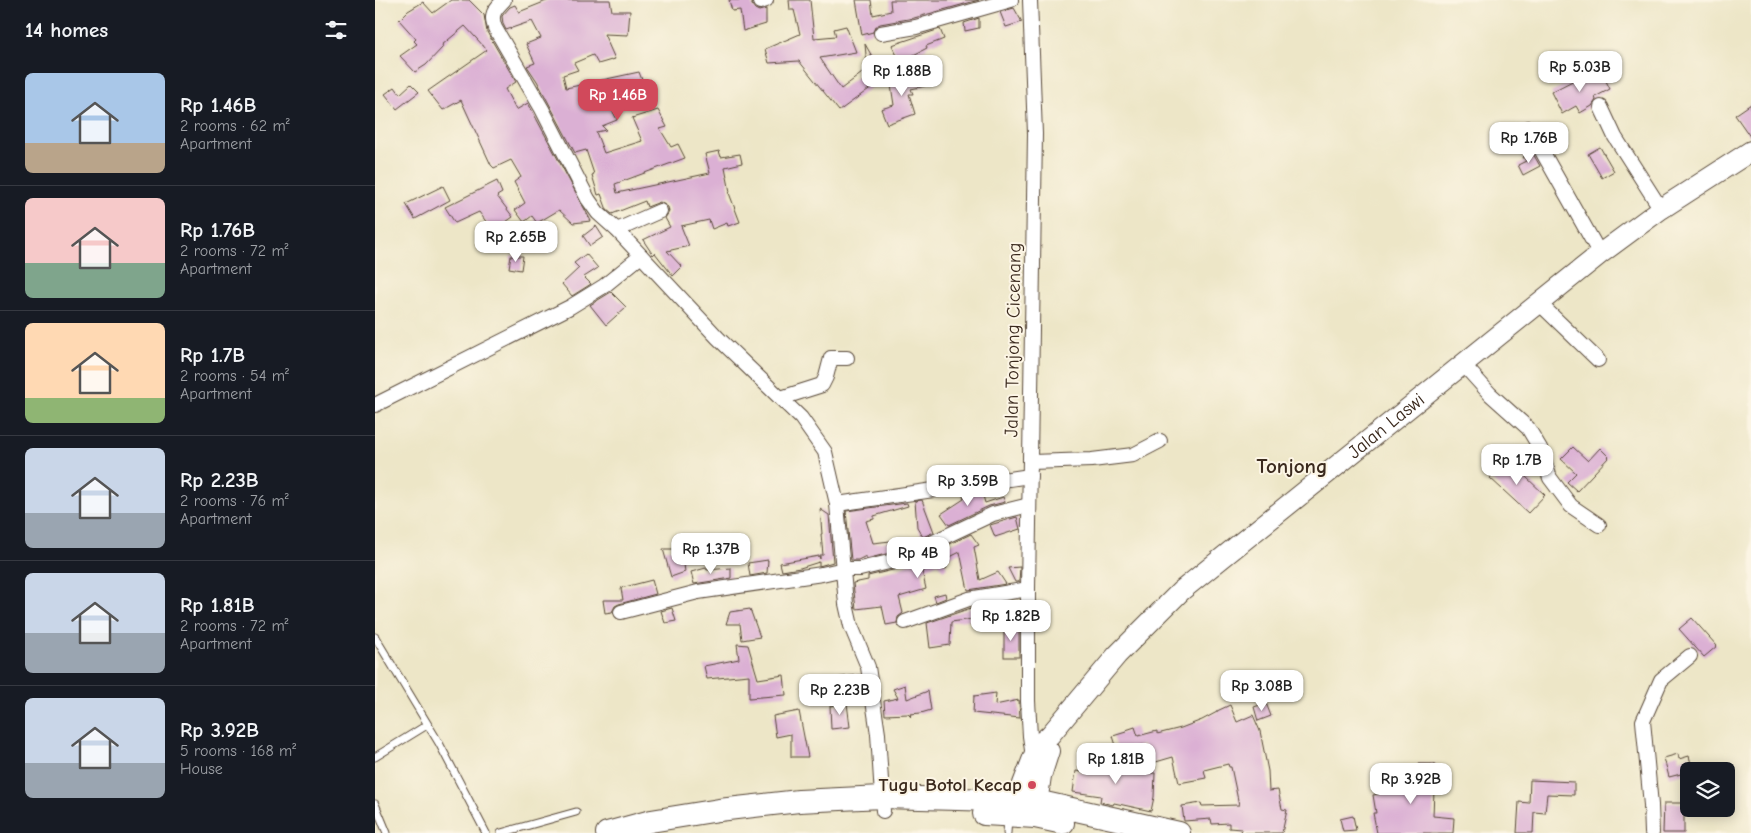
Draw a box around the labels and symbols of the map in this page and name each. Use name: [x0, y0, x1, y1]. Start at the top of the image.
pin: Rp 5.03B: [1528, 51, 1632, 93]
pin: Rp 1.88B: [850, 54, 954, 97]
pin: Rp 1.46B: [566, 78, 670, 121]
pin: Rp 1.76B: [1477, 121, 1581, 164]
pin: Rp 2.65B: [464, 220, 568, 263]
street label: Jalan Tonjong Cicenang: [1000, 242, 1026, 438]
street label: Jalan Laswi: [1343, 389, 1429, 463]
pin: Rp 1.7B: [1471, 444, 1563, 486]
district label: Tonjong: [1257, 454, 1327, 478]
pin: Rp 3.59B: [916, 464, 1020, 507]
pin: Rp 1.37B: [659, 532, 763, 575]
pin: Rp 4B: [883, 536, 953, 579]
pin: Rp 1.82B: [959, 600, 1063, 642]
pin: Rp 3.08B: [1210, 670, 1314, 712]
pin: Rp 2.23B: [788, 674, 892, 716]
pin: Rp 1.81B: [1064, 742, 1168, 785]
pin: Rp 3.92B: [1359, 762, 1463, 805]
place label: Tugu Botol Kecap: [878, 774, 1022, 796]
marker: Tugu Botol Kecap: [1026, 779, 1038, 791]

